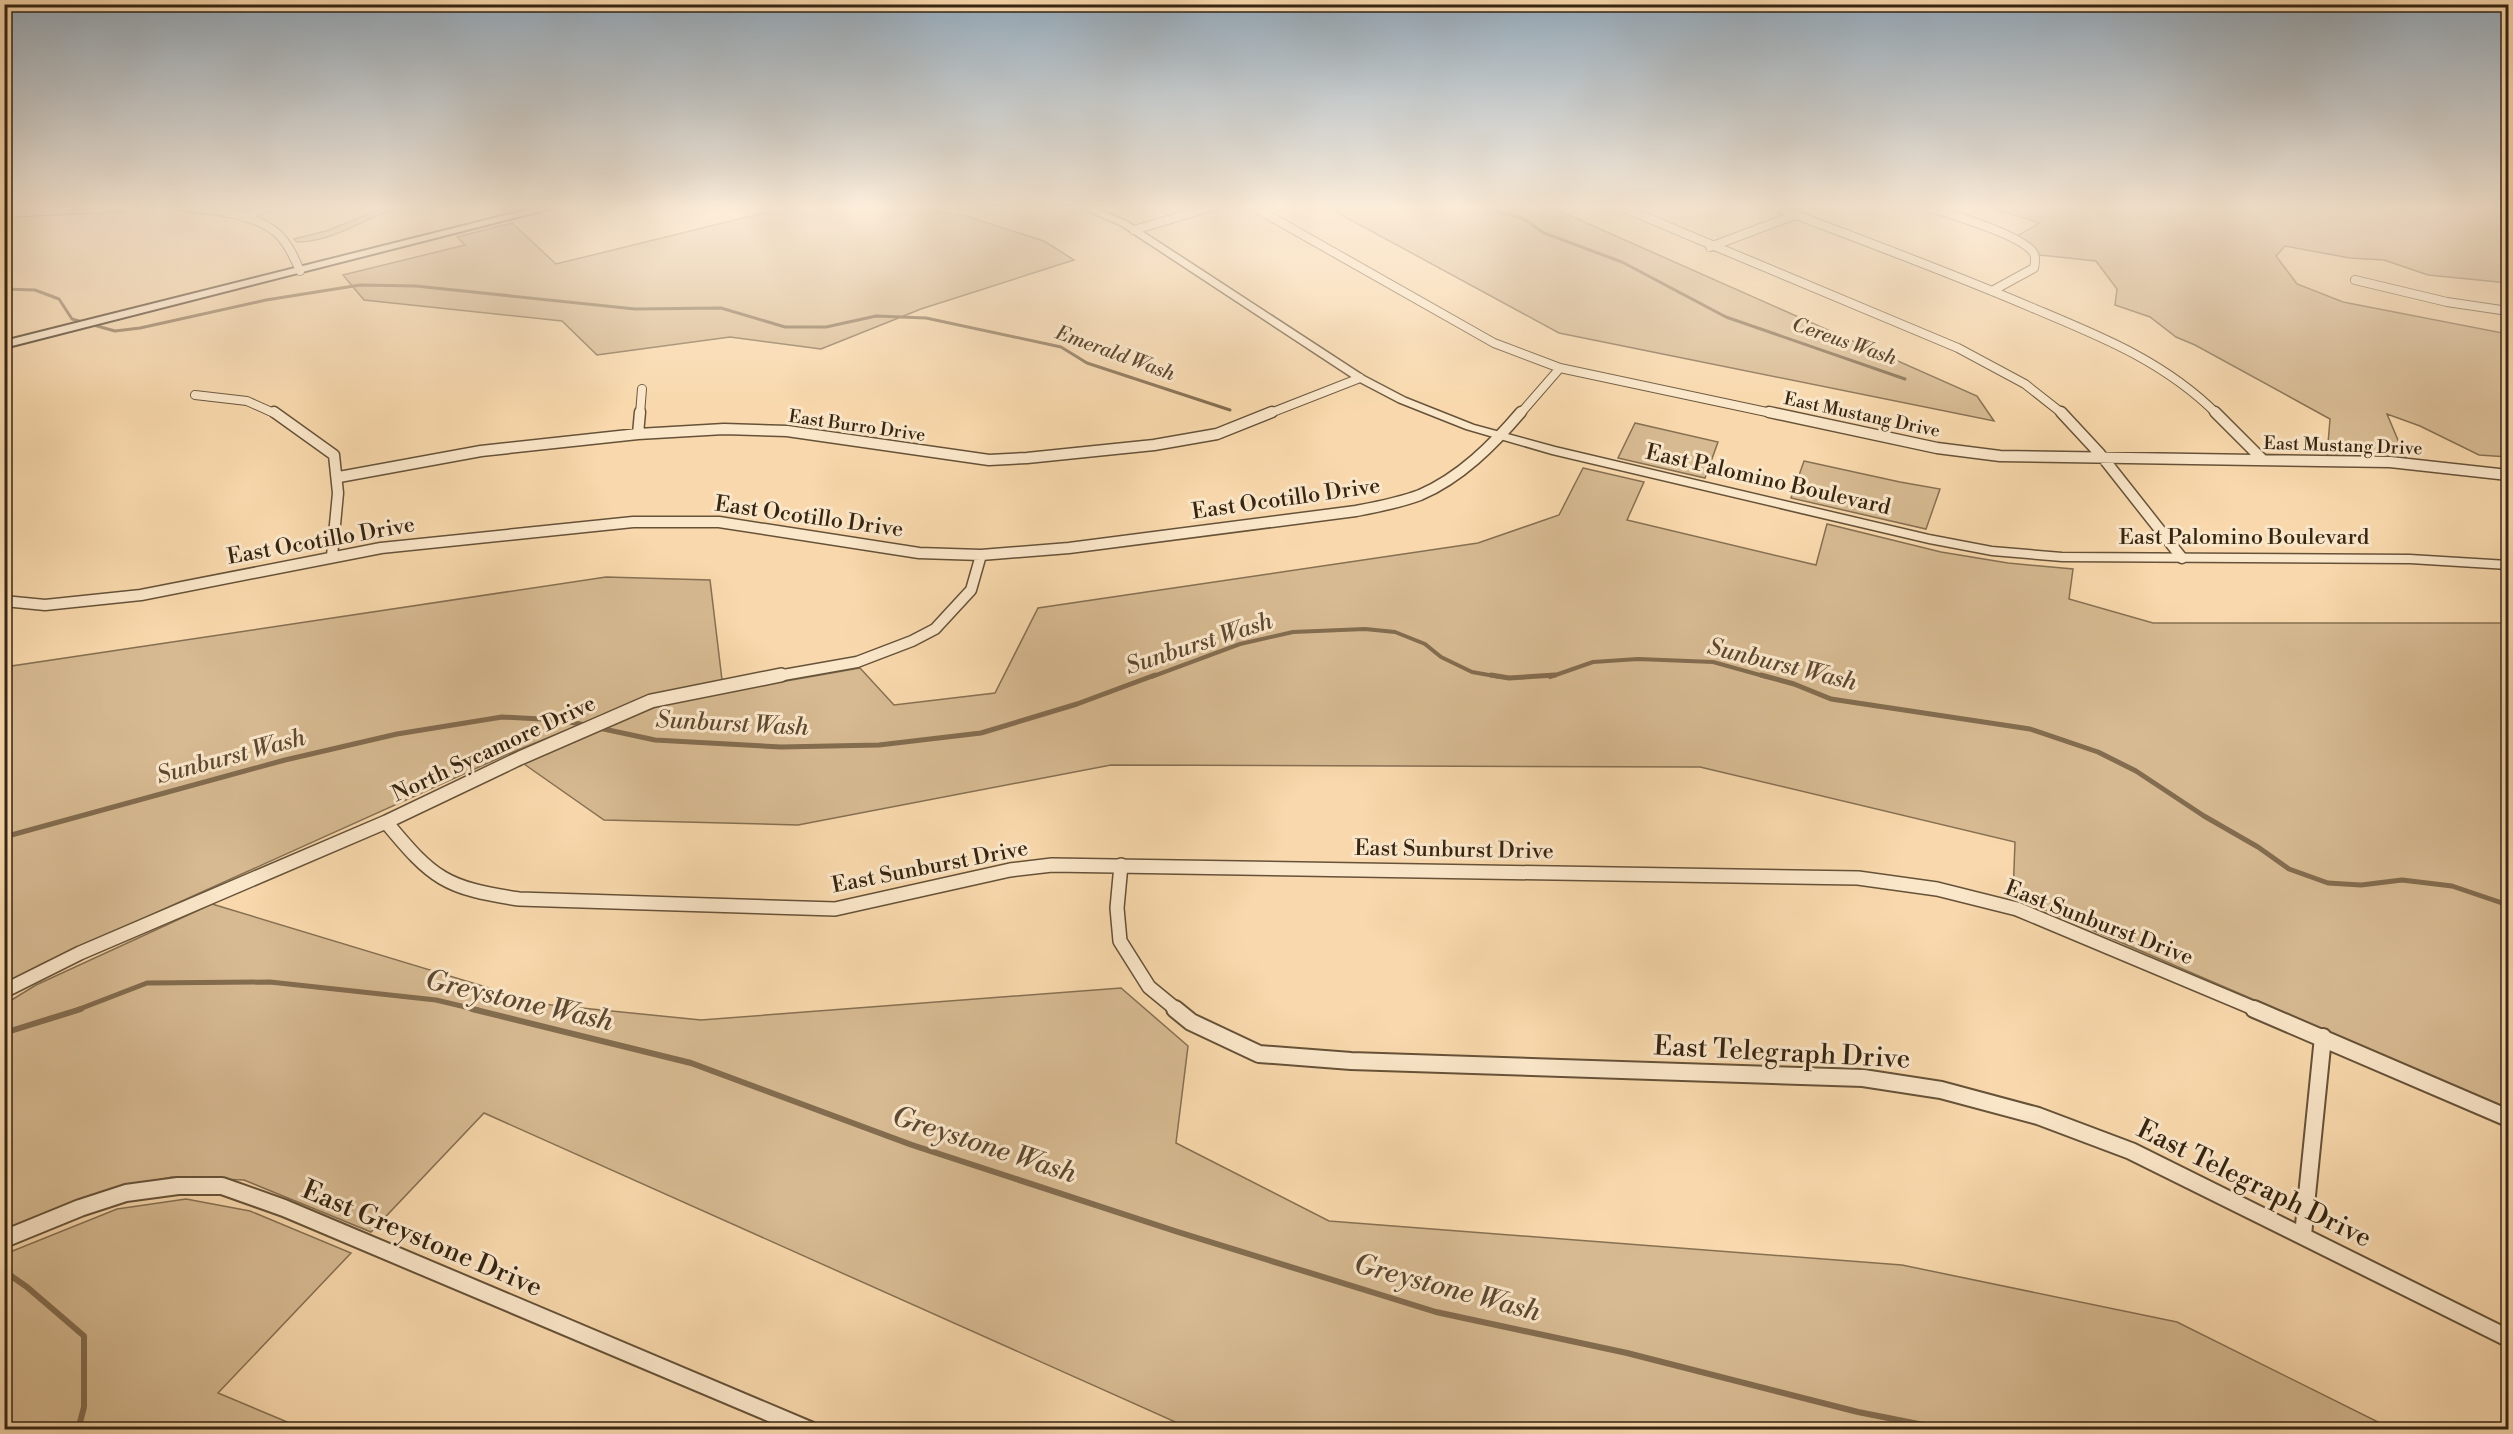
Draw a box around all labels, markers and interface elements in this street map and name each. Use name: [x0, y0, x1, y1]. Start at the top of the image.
water label: Cereus Wash: [1789, 312, 1900, 372]
water label: Emerald Wash: [1051, 321, 1179, 387]
street label: East Mustang Drive: [1782, 387, 1942, 443]
street label: East Burro Drive: [787, 405, 927, 447]
street label: East Mustang Drive: [2263, 432, 2423, 460]
street label: East Palomino Boulevard: [1643, 439, 1894, 521]
street label: East Ocotillo Drive: [1190, 472, 1382, 526]
street label: East Ocotillo Drive: [713, 490, 905, 544]
street label: East Ocotillo Drive: [225, 511, 417, 571]
street label: East Palomino Boulevard: [2119, 524, 2370, 551]
water label: Sunburst Wash: [1122, 606, 1277, 682]
water label: Sunburst Wash: [1704, 632, 1860, 698]
street label: North Sycamore Drive: [388, 690, 600, 808]
water label: Sunburst Wash: [655, 705, 810, 743]
water label: Sunburst Wash: [153, 723, 309, 791]
street label: East Sunburst Drive: [830, 835, 1030, 899]
street label: East Sunburst Drive: [1354, 835, 1554, 865]
street label: East Sunburst Drive: [2001, 875, 2197, 971]
water label: Greystone Wash: [422, 962, 617, 1040]
street label: East Telegraph Drive: [1653, 1029, 1911, 1077]
water label: Greystone Wash: [887, 1099, 1081, 1191]
street label: East Telegraph Drive: [2131, 1112, 2377, 1256]
street label: East Greystone Drive: [297, 1173, 547, 1305]
water label: Greystone Wash: [1350, 1246, 1545, 1330]

